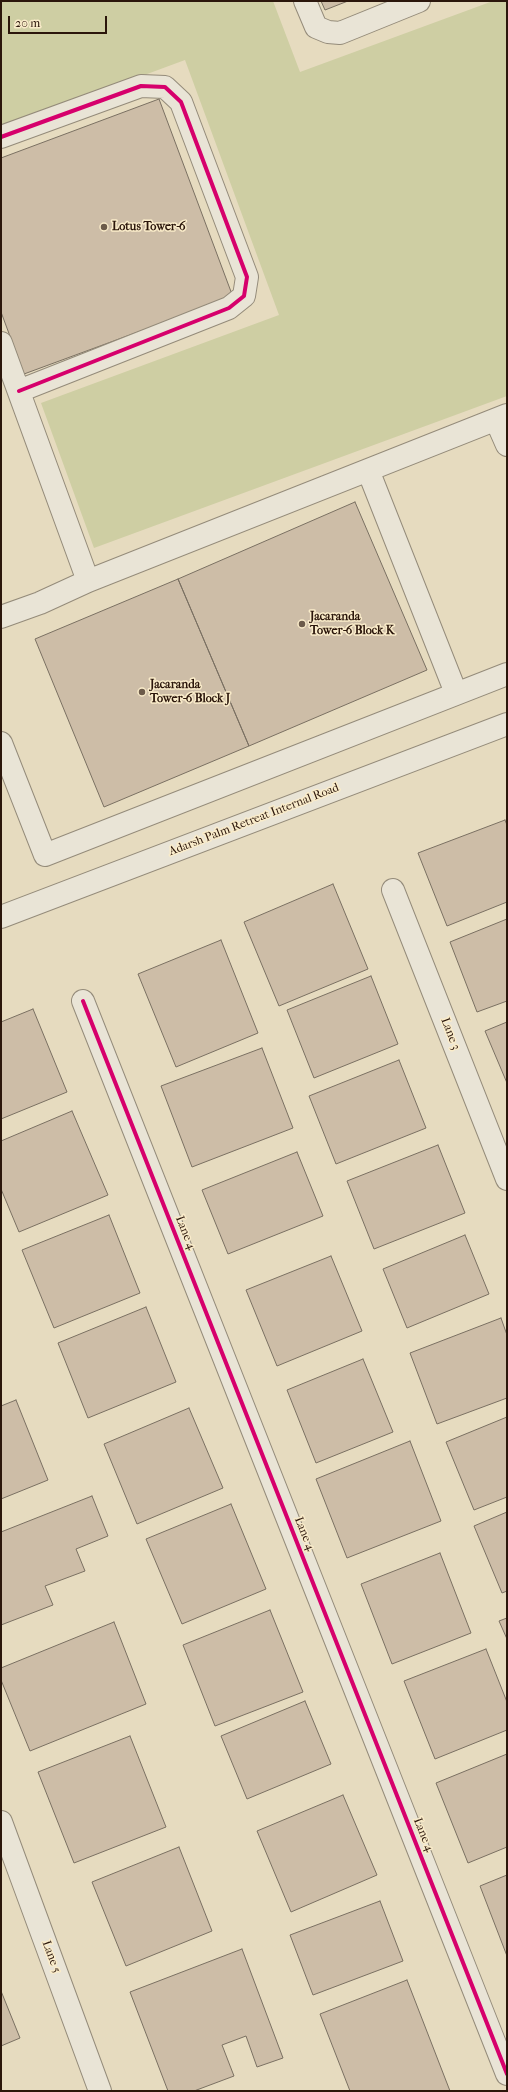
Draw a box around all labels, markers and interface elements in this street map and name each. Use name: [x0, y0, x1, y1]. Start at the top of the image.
scale bar: [10, 8, 109, 34]
text: 20 m: [15, 16, 40, 30]
place label: Lotus Tower-6: [112, 220, 186, 234]
marker: Lotus Tower-6: [99, 222, 109, 232]
place label: Jacaranda Tower-6 Block K: [310, 610, 395, 638]
marker: Jacaranda Tower-6 Block K: [297, 619, 307, 629]
place label: Jacaranda Tower-6 Block J: [150, 678, 230, 706]
marker: Jacaranda Tower-6 Block J: [137, 687, 147, 697]
street label: Adarsh Palm Retreat Internal Road: [167, 781, 341, 859]
street label: Lane 3: [437, 1016, 463, 1052]
street label: Lane 4: [172, 1214, 198, 1252]
street label: Lane 4: [291, 1515, 317, 1553]
street label: Lane 4: [410, 1816, 436, 1854]
street label: Lane 5: [39, 1939, 63, 1975]

